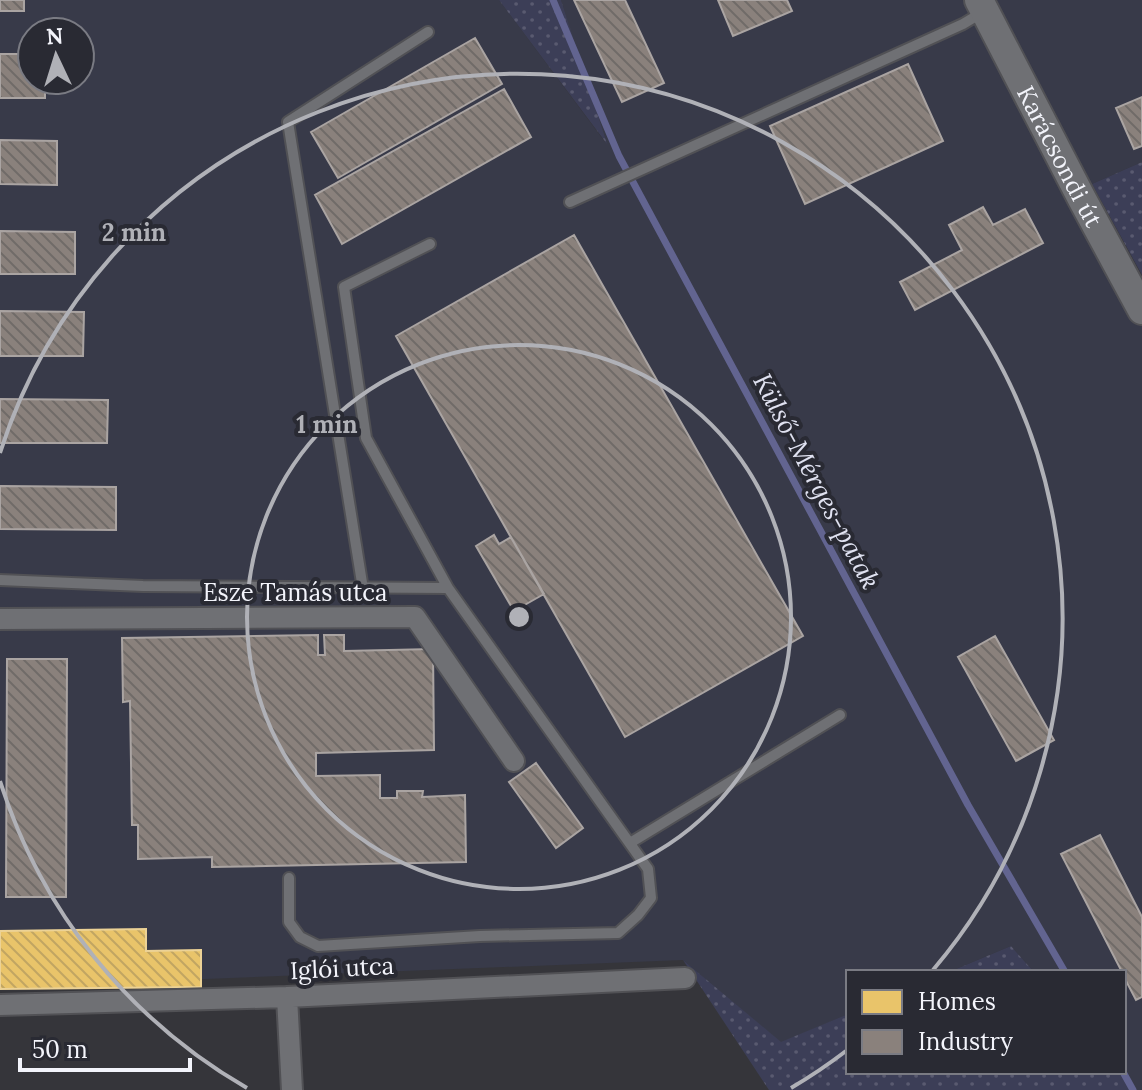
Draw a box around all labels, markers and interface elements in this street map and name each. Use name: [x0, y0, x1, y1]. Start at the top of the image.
north arrow: [16, 16, 96, 96]
text: N: [45, 21, 64, 51]
street label: Karácsondi út: [1011, 80, 1110, 233]
text: 2 min: [102, 217, 166, 248]
water label: Külső-Mérges-patak: [746, 368, 888, 594]
text: 1 min: [296, 409, 358, 440]
street label: Esze Tamás utca: [203, 577, 387, 608]
centre of rings: [505, 603, 533, 631]
street label: Iglói utca: [289, 950, 395, 986]
legend: [846, 970, 1126, 1074]
text: Homes: [918, 986, 996, 1017]
scale bar: [20, 1022, 190, 1072]
text: Industry: [918, 1026, 1013, 1057]
text: 50 m: [32, 1034, 88, 1065]

